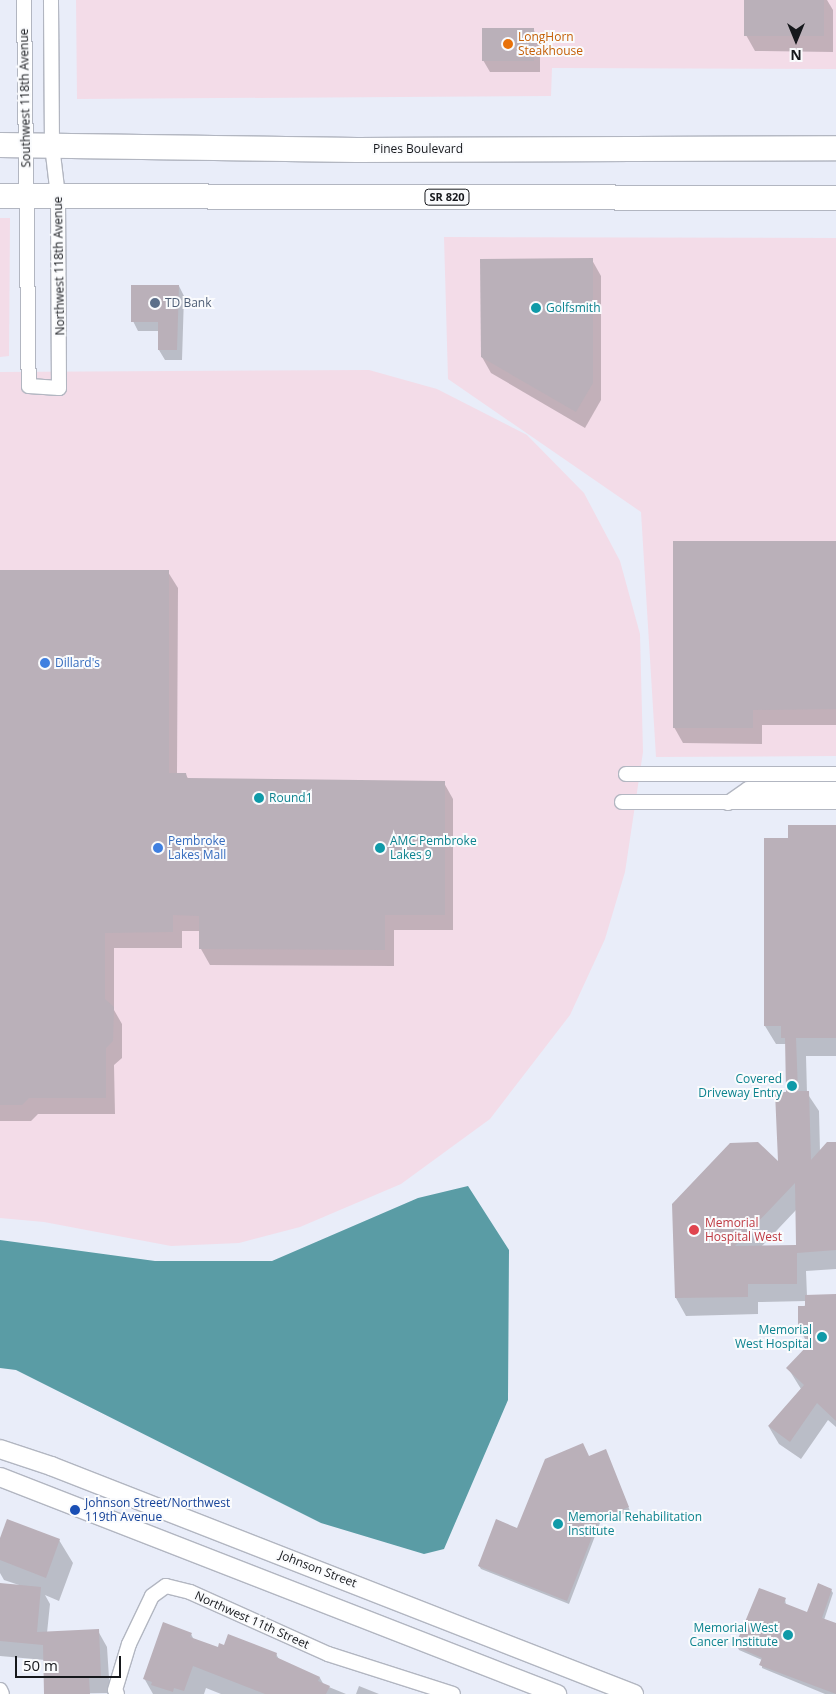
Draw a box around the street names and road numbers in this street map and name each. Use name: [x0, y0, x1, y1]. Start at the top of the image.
street label: Southwest 118th Avenue: [17, 28, 33, 168]
street label: Pines Boulevard: [373, 142, 463, 156]
road number: SR 820: [423, 188, 471, 206]
street label: Northwest 118th Avenue: [51, 196, 67, 336]
street label: Johnson Street: [277, 1548, 359, 1590]
street label: Northwest 11th Street: [192, 1588, 312, 1652]

